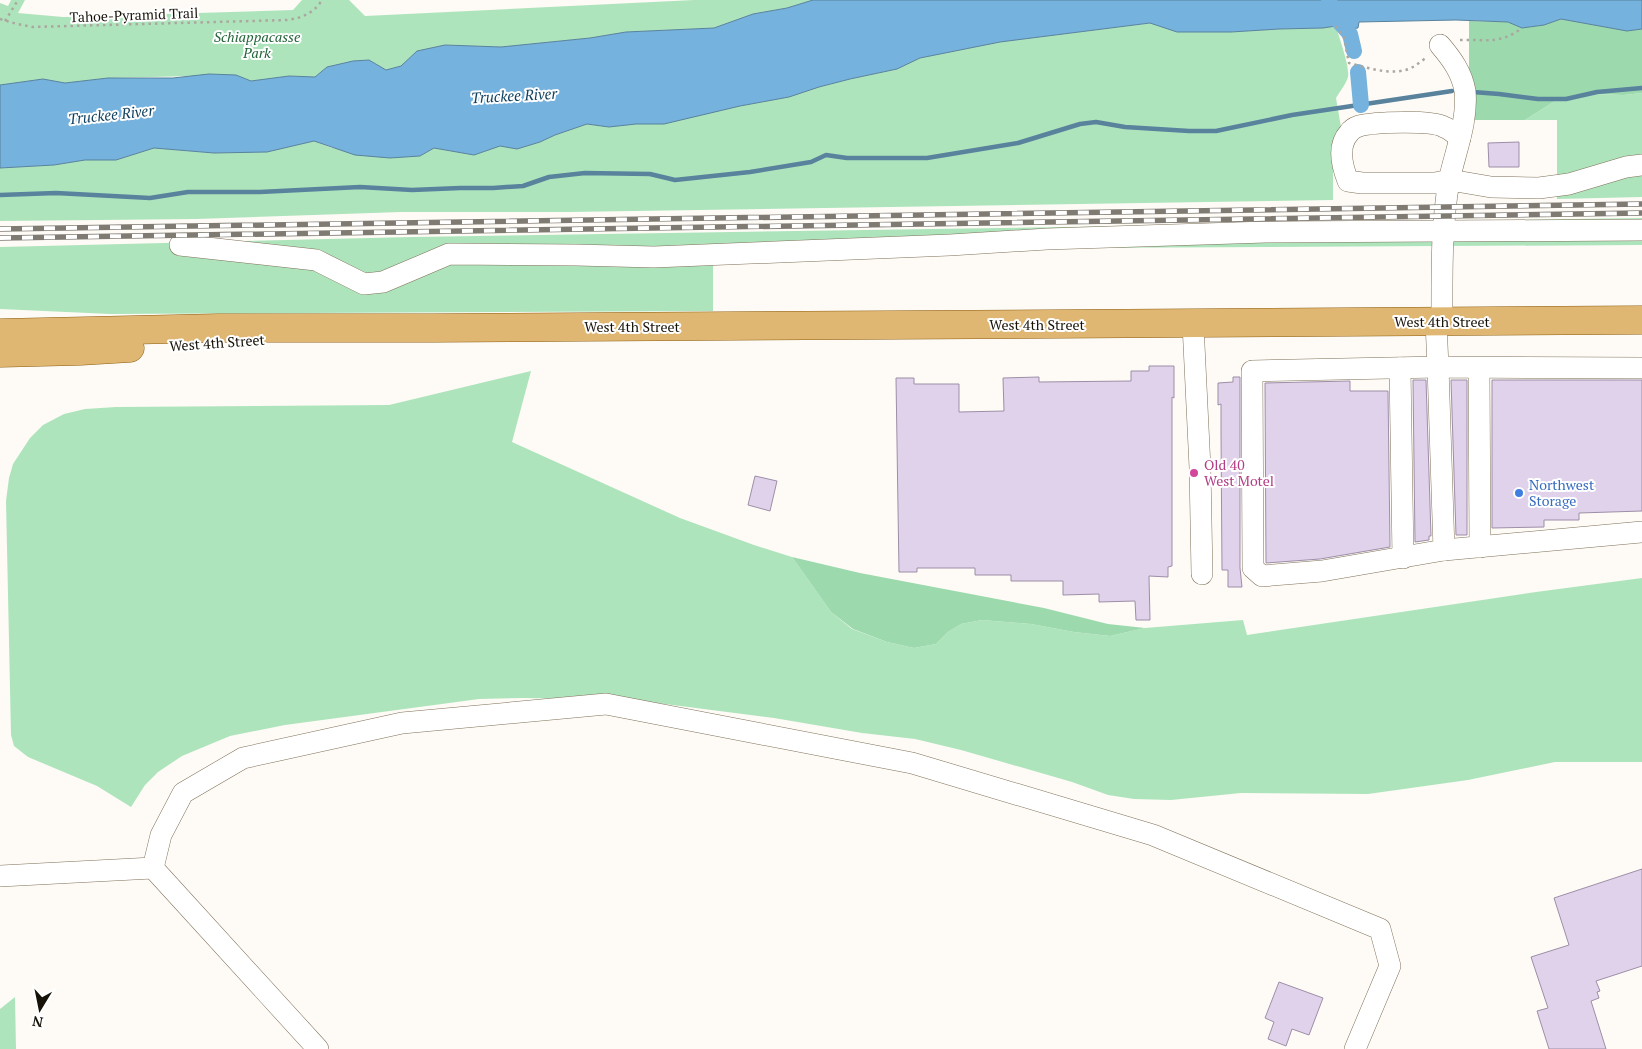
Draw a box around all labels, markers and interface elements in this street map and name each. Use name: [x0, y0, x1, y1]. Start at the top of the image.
street label: Tahoe-Pyramid Trail: [69, 3, 199, 26]
park label: Schiappacasse Park: [214, 27, 301, 62]
water label: Truckee River: [470, 83, 559, 107]
water label: Truckee River: [67, 99, 156, 128]
street label: West 4th Street: [1394, 312, 1491, 331]
street label: West 4th Street: [989, 315, 1086, 334]
street label: West 4th Street: [584, 317, 681, 336]
street label: West 4th Street: [169, 330, 266, 355]
place label: Old 40 West Motel: [1204, 455, 1274, 490]
marker: Old 40 West Motel: [1188, 467, 1200, 479]
place label: Northwest Storage: [1529, 475, 1595, 510]
marker: Northwest Storage: [1513, 487, 1525, 499]
north arrow: [15, 984, 65, 1034]
text: N: [30, 1012, 45, 1033]

